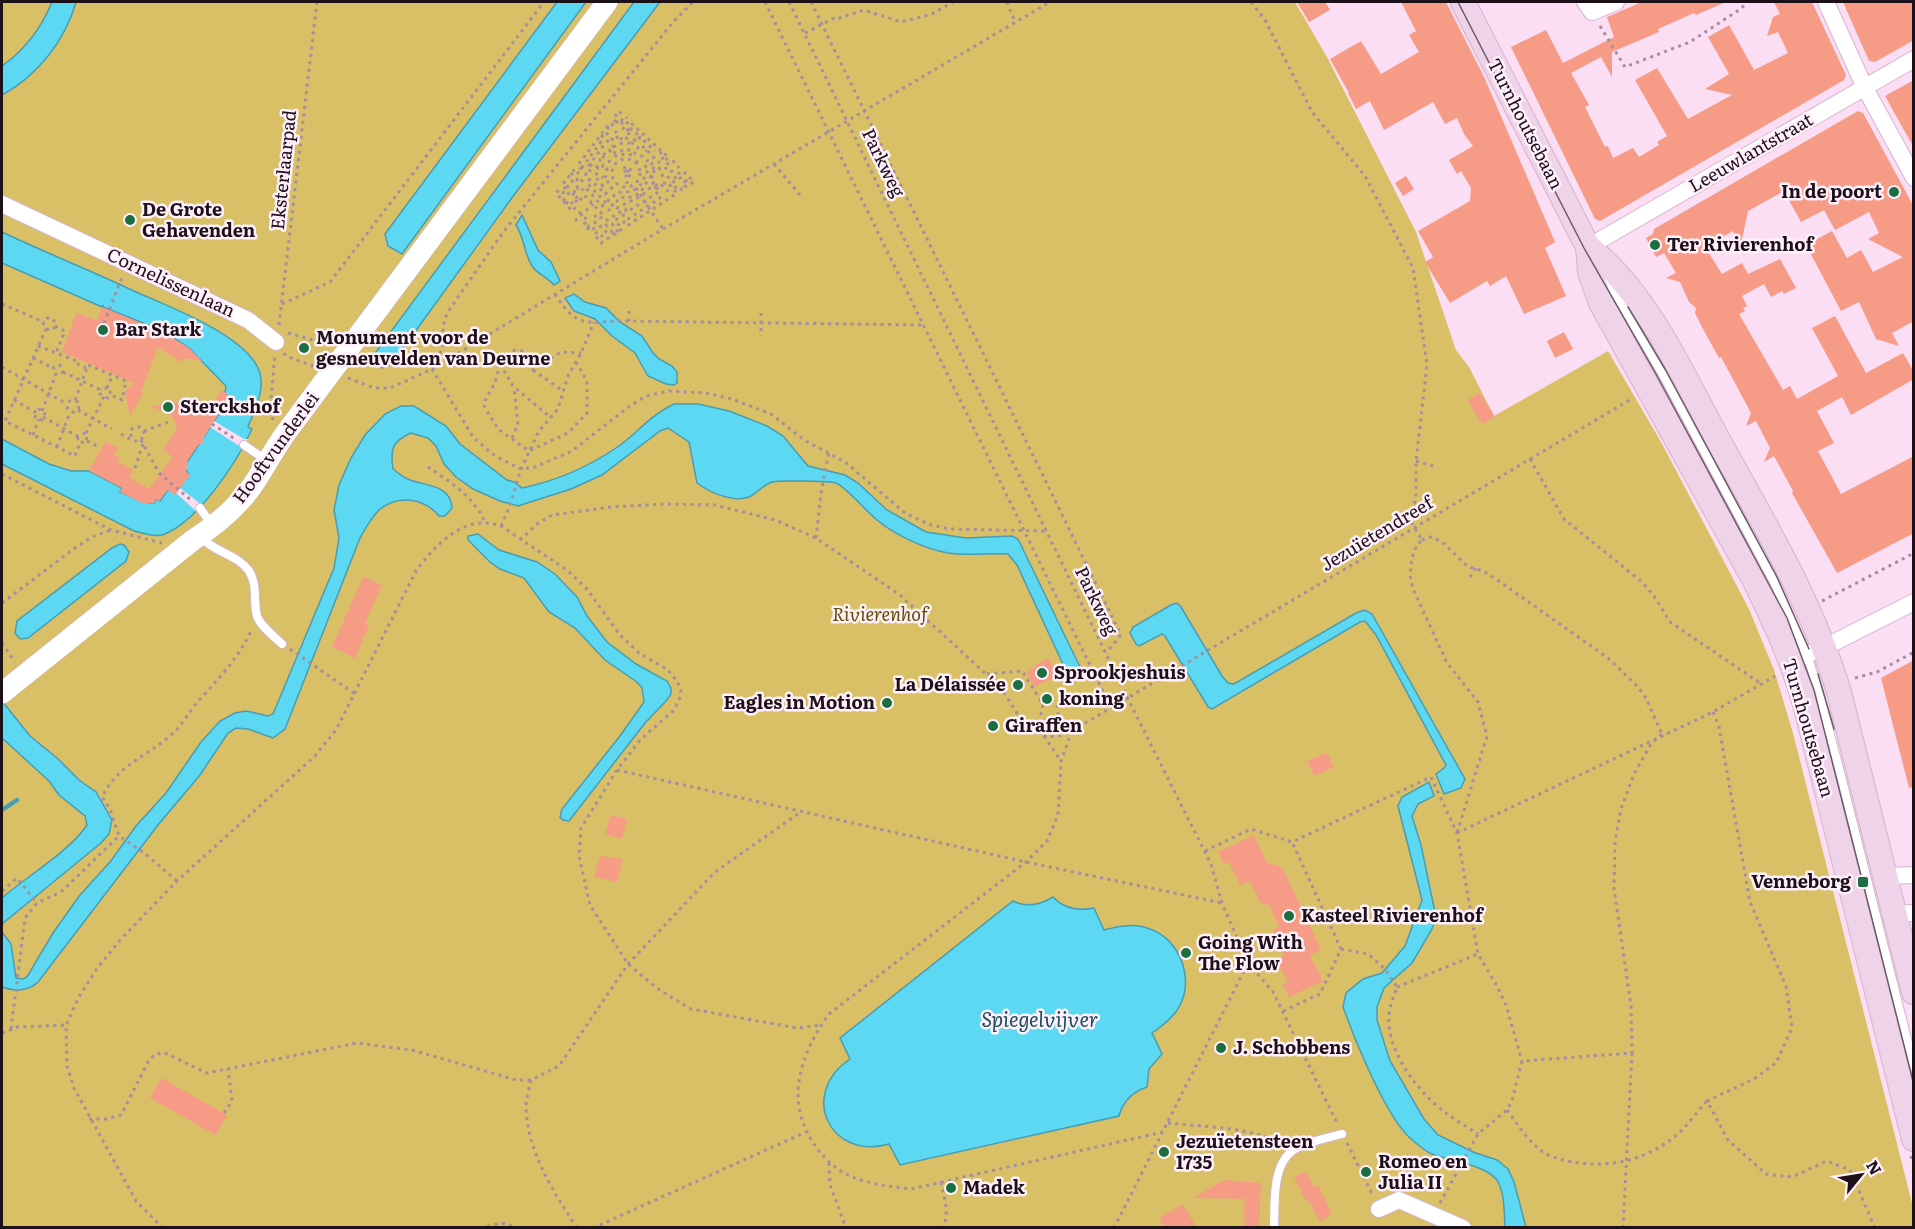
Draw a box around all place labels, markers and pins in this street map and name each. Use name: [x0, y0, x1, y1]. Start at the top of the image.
place label: In de poort: [1781, 177, 1882, 204]
marker: In de poort: [1887, 185, 1901, 199]
place label: De Grote Gehavenden: [142, 195, 256, 243]
marker: De Grote Gehavenden: [123, 213, 137, 227]
place label: Ter Rivierenhof: [1667, 230, 1816, 257]
marker: Ter Rivierenhof: [1648, 238, 1662, 252]
place label: Bar Stark: [115, 315, 202, 342]
marker: Bar Stark: [96, 323, 110, 337]
place label: Monument voor de gesneuvelden van Deurne: [316, 323, 550, 371]
marker: Monument voor de gesneuvelden van Deurne: [297, 341, 311, 355]
place label: Sterckshof: [180, 392, 283, 419]
marker: Sterckshof: [161, 400, 175, 414]
place label: Sprookjeshuis: [1054, 658, 1185, 685]
marker: Sprookjeshuis: [1035, 666, 1049, 680]
place label: La Délaissée: [894, 670, 1006, 697]
marker: La Délaissée: [1011, 678, 1025, 692]
place label: koning: [1059, 684, 1125, 711]
place label: Eagles in Motion: [724, 688, 875, 715]
marker: koning: [1040, 692, 1054, 706]
marker: Eagles in Motion: [880, 696, 894, 710]
place label: Giraffen: [1005, 711, 1083, 738]
marker: Giraffen: [986, 719, 1000, 733]
place label: Venneborg: [1751, 867, 1852, 894]
marker: Venneborg: [1856, 875, 1870, 889]
place label: Kasteel Rivierenhof: [1301, 901, 1485, 928]
marker: Kasteel Rivierenhof: [1282, 909, 1296, 923]
place label: Going With The Flow: [1198, 928, 1303, 976]
marker: Going With The Flow: [1179, 946, 1193, 960]
place label: J. Schobbens: [1233, 1033, 1350, 1060]
marker: J. Schobbens: [1214, 1041, 1228, 1055]
place label: Jezuïetensteen 1735: [1176, 1127, 1314, 1175]
marker: Jezuïetensteen 1735: [1157, 1145, 1171, 1159]
place label: Romeo en Julia II: [1378, 1147, 1468, 1195]
marker: Romeo en Julia II: [1359, 1165, 1373, 1179]
place label: Madek: [963, 1173, 1026, 1200]
marker: Madek: [944, 1181, 958, 1195]

